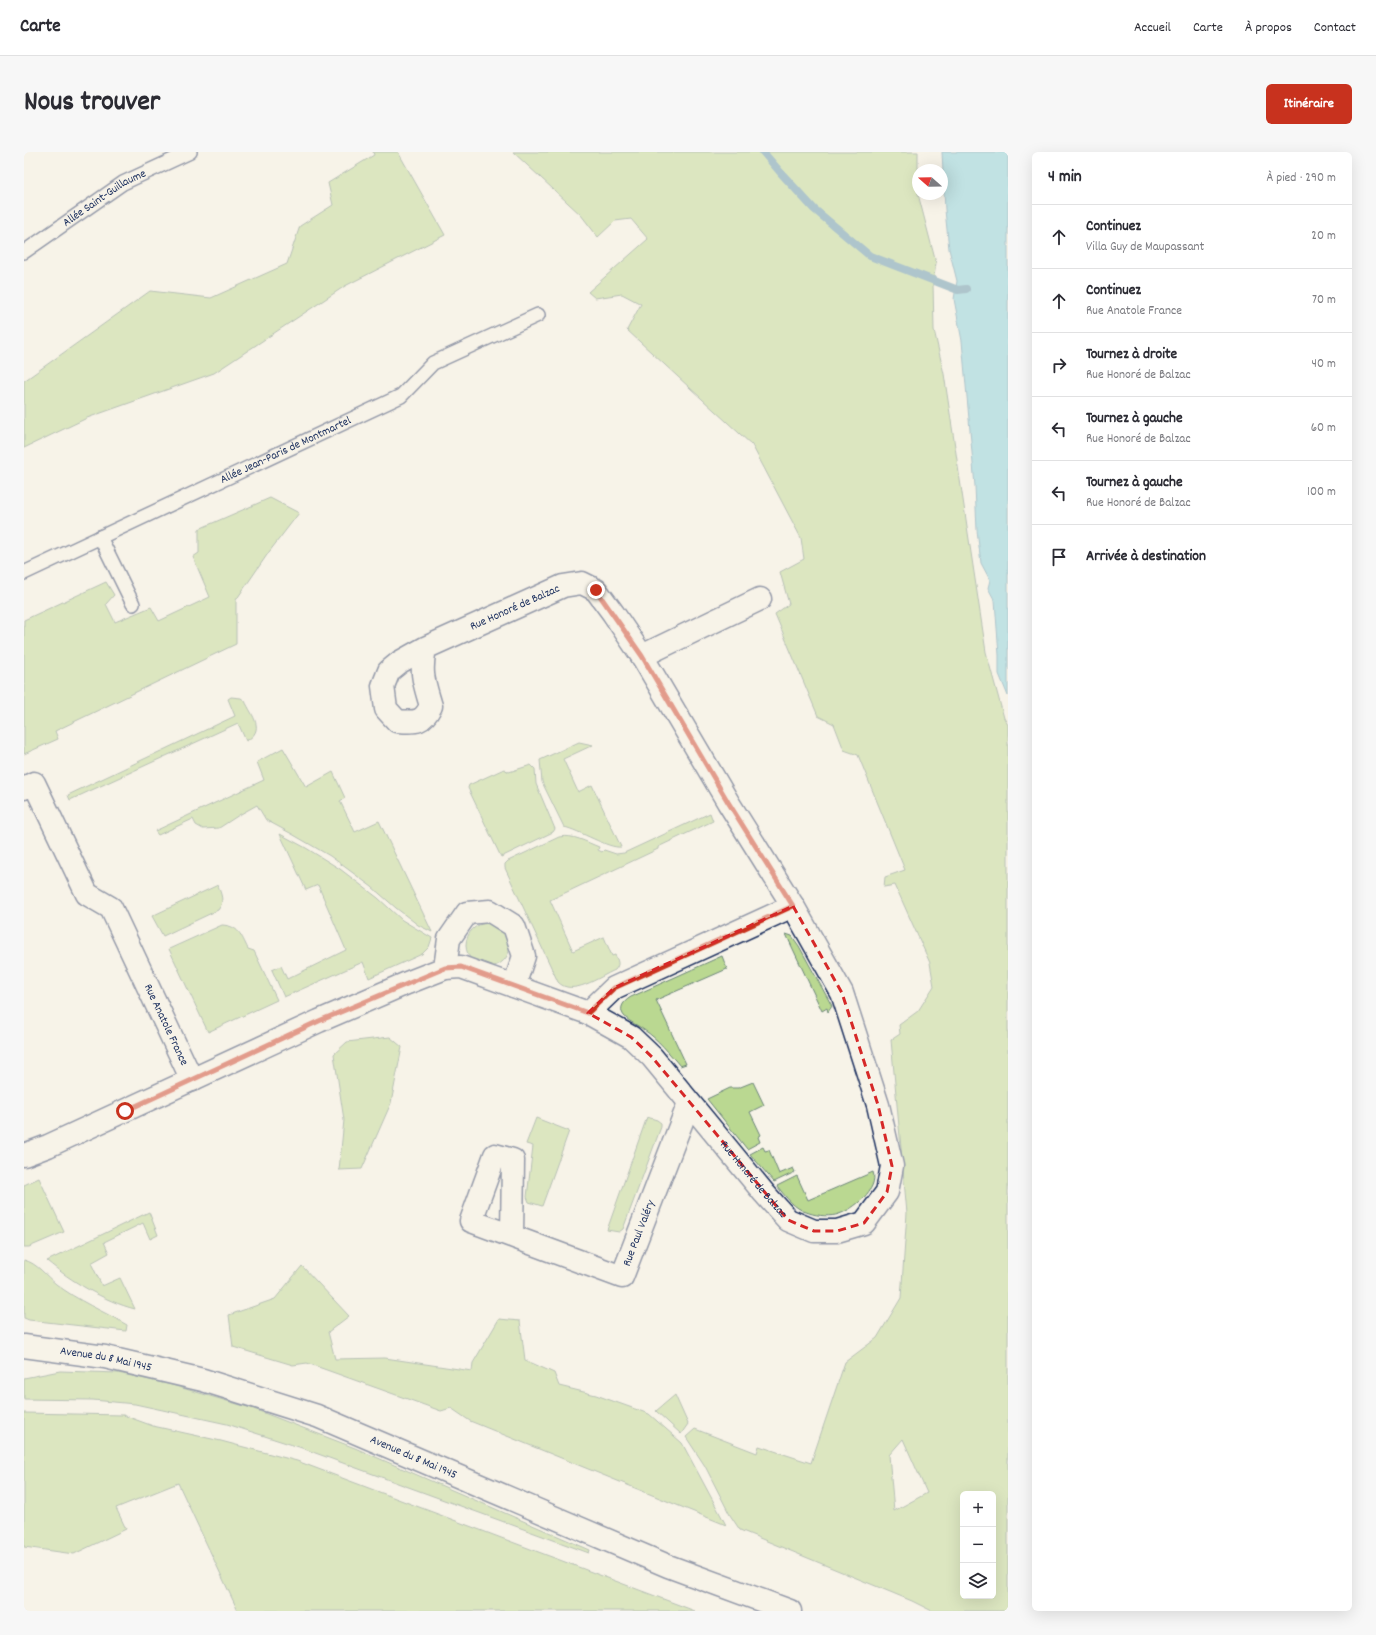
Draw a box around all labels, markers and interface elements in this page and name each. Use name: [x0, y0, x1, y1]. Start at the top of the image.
text: Carte: [20, 14, 61, 41]
text: Accueil: [1134, 18, 1171, 38]
text: Carte: [1193, 18, 1223, 38]
text: À propos: [1245, 18, 1292, 38]
text: Contact: [1314, 18, 1356, 38]
text: Nous trouver: [24, 84, 160, 124]
button: Itinéraire: [1266, 84, 1352, 124]
north arrow: [912, 164, 948, 200]
street label: Allée Saint-Guillaume: [59, 165, 149, 231]
text: 4 min: [1048, 166, 1082, 190]
text: À pied · 290 m: [1267, 169, 1336, 188]
text: Continuez: [1086, 216, 1141, 238]
icon: ahead: [1048, 226, 1070, 248]
text: 20 m: [1311, 227, 1336, 246]
text: Villa Guy de Maupassant: [1086, 238, 1204, 257]
text: Continuez: [1086, 280, 1141, 302]
icon: ahead: [1048, 290, 1070, 312]
text: 70 m: [1312, 291, 1336, 310]
text: Rue Anatole France: [1086, 302, 1182, 321]
text: Tournez à droite: [1086, 344, 1177, 366]
icon: right: [1048, 354, 1070, 376]
text: 40 m: [1312, 355, 1336, 374]
text: Rue Honoré de Balzac: [1086, 366, 1191, 385]
text: Tournez à gauche: [1086, 408, 1183, 430]
street label: Allée Jean-Paris de Montmartel: [217, 412, 354, 488]
icon: left: [1048, 418, 1070, 440]
text: 60 m: [1311, 419, 1336, 438]
text: Rue Honoré de Balzac: [1086, 430, 1191, 449]
text: Tournez à gauche: [1086, 472, 1183, 494]
icon: left: [1048, 482, 1070, 504]
text: 100 m: [1307, 483, 1336, 502]
text: Rue Honoré de Balzac: [1086, 494, 1191, 513]
icon: arrive: [1048, 546, 1070, 568]
text: Arrivée à destination: [1086, 546, 1206, 568]
street label: Rue Honoré de Balzac: [467, 581, 563, 635]
route end: [587, 581, 605, 599]
street label: Rue Anatole France: [139, 981, 193, 1068]
route start: [116, 1102, 134, 1120]
street label: Rue Honoré de Balzac: [716, 1137, 791, 1222]
street label: Rue Paul Valéry: [618, 1196, 660, 1269]
street label: Avenue du 8 Mai 1945: [59, 1342, 153, 1376]
street label: Avenue du 8 Mai 1945: [367, 1431, 460, 1483]
map controls: [960, 1491, 996, 1599]
button: +: [960, 1491, 996, 1527]
button: −: [960, 1527, 996, 1563]
button: layers: [960, 1563, 996, 1599]

